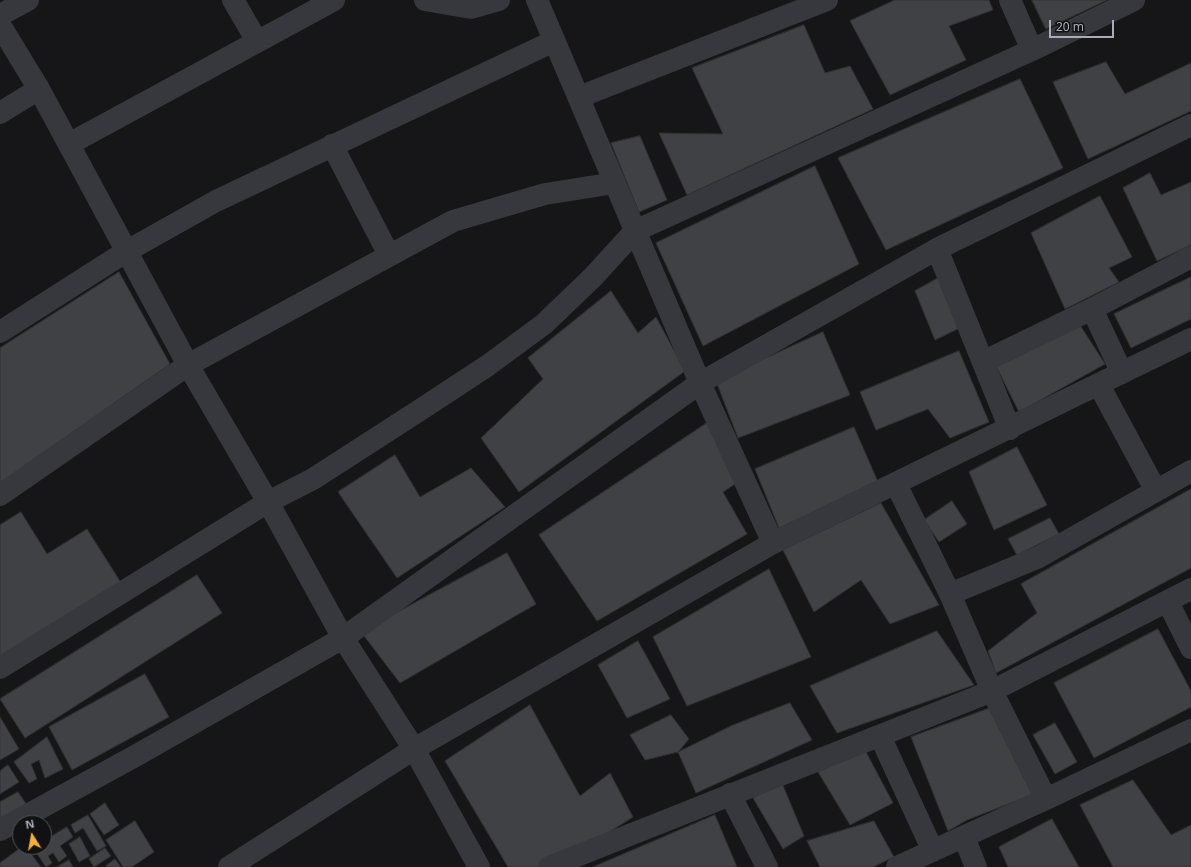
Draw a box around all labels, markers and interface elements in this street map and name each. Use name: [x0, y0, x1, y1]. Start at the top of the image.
scale bar: [1051, 12, 1116, 38]
text: 20 m: [1056, 18, 1084, 35]
north arrow: [12, 815, 52, 855]
text: N: [24, 815, 36, 832]

